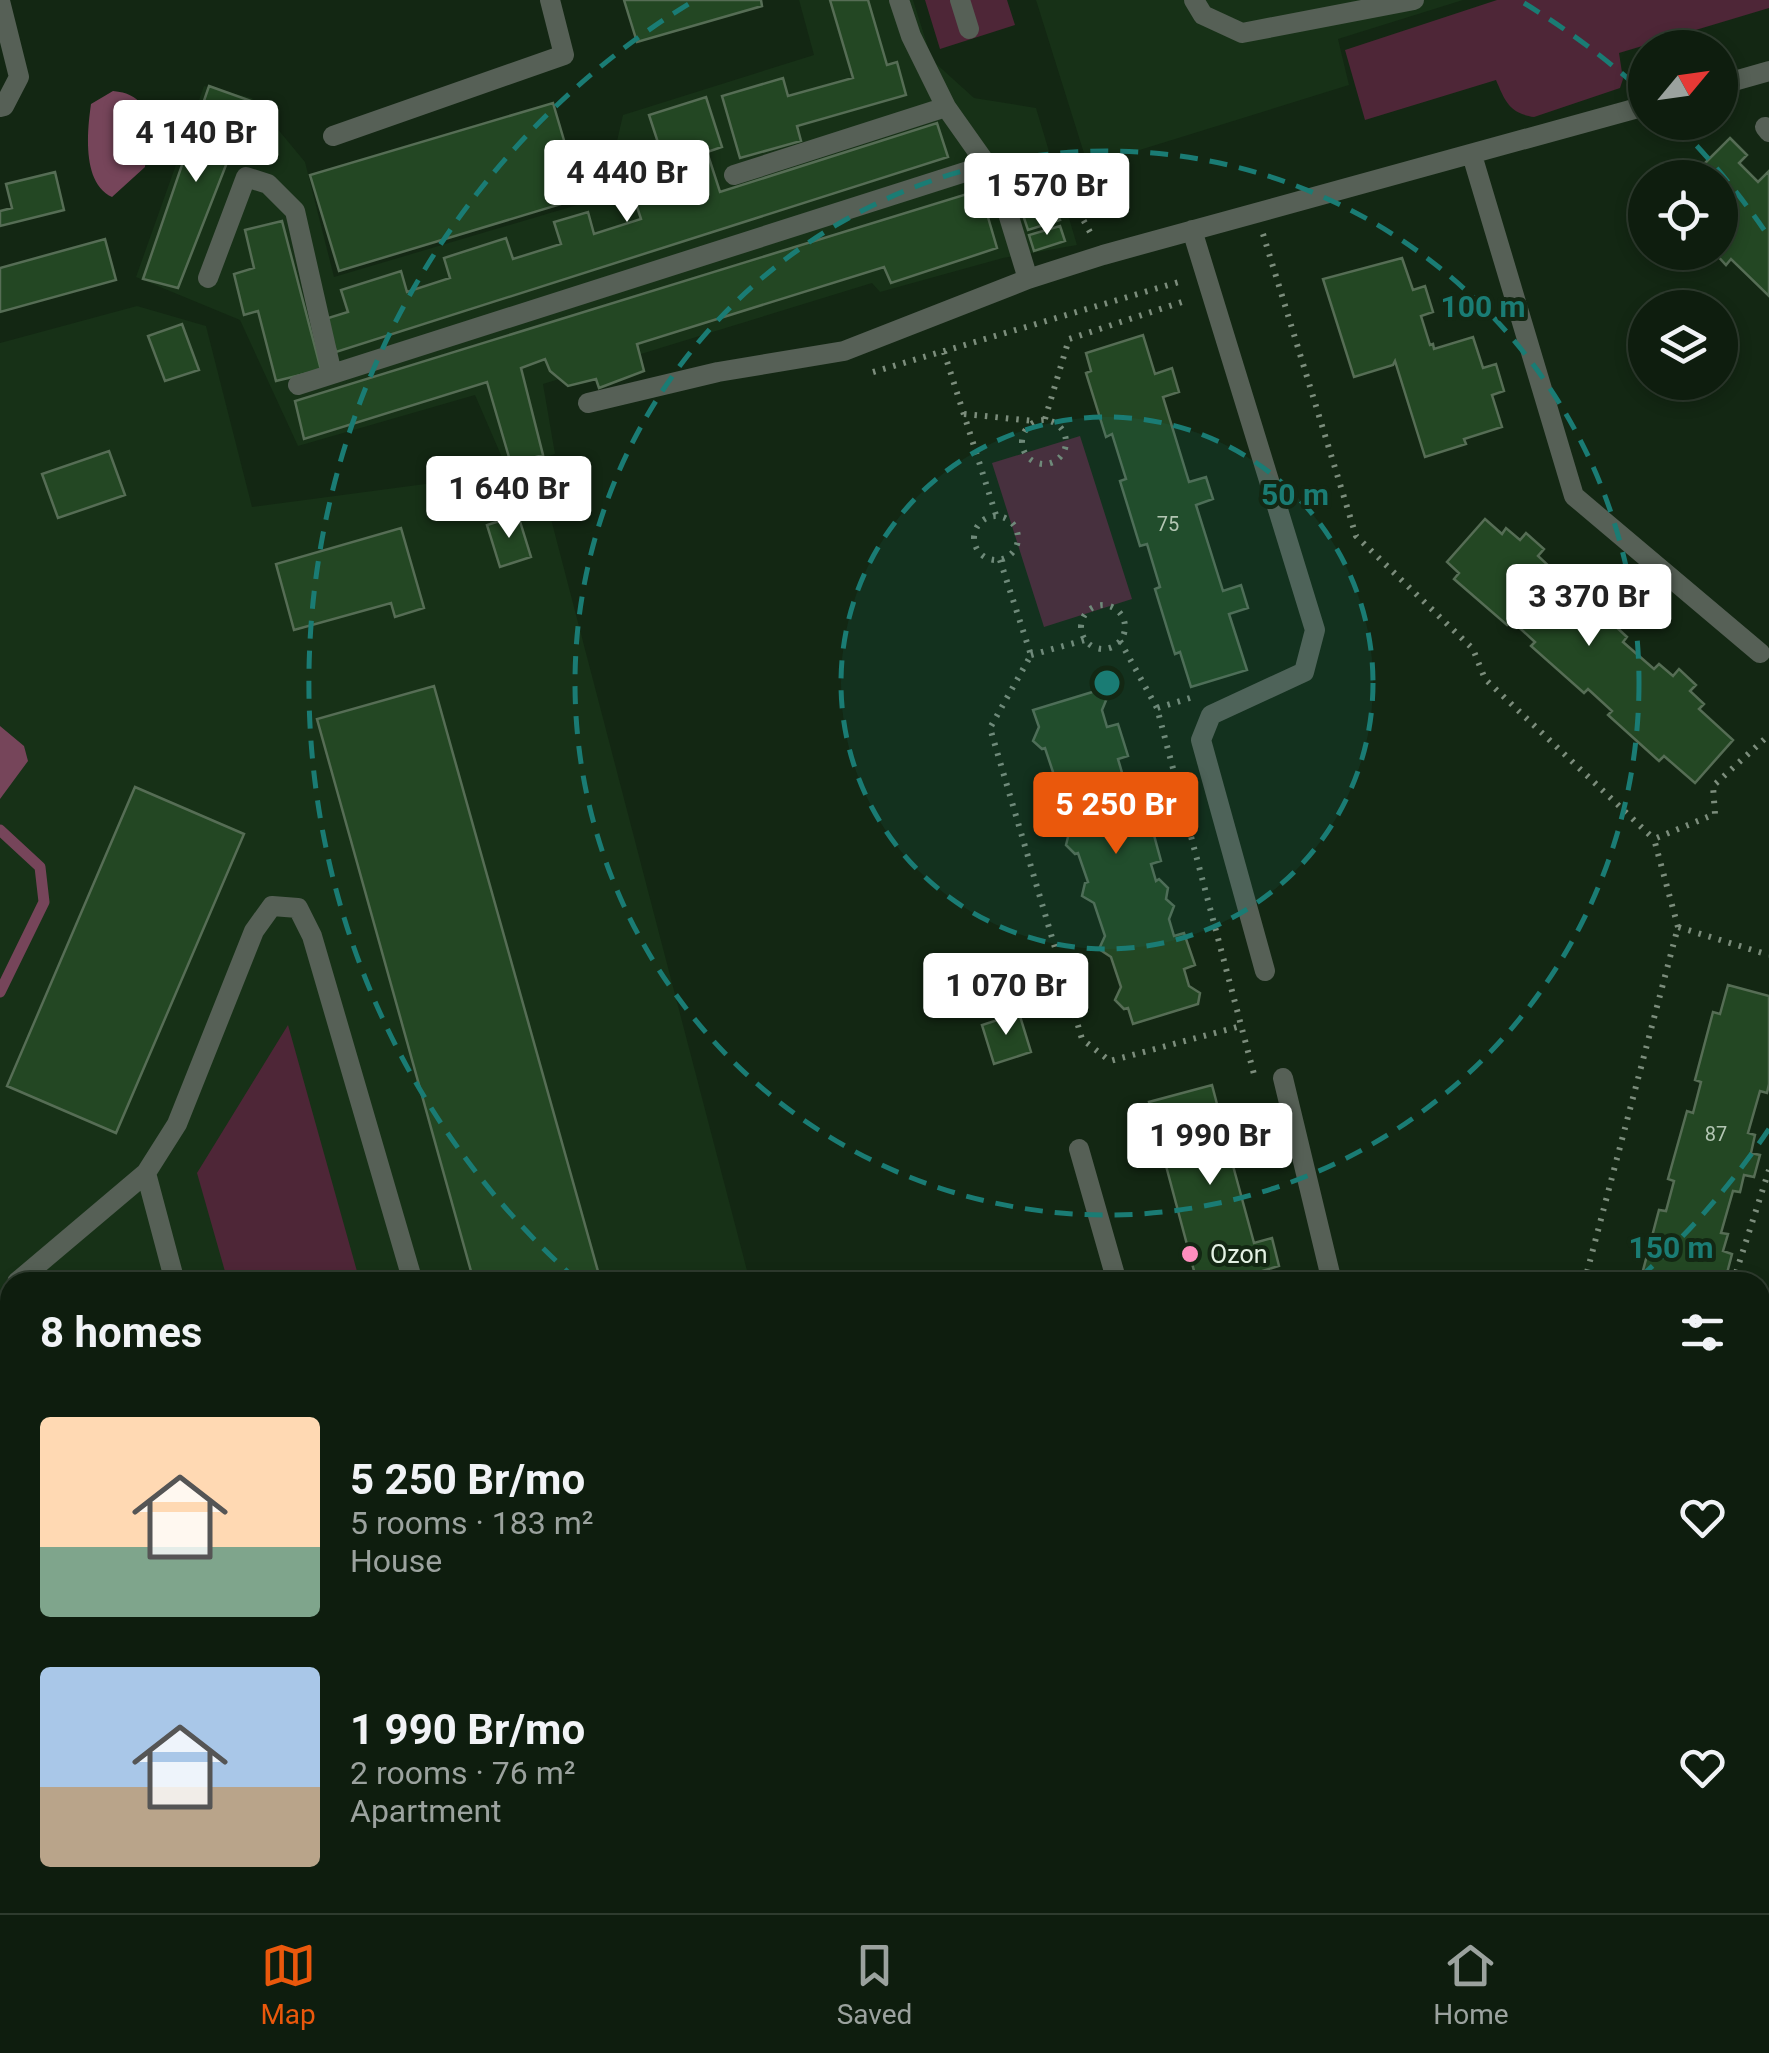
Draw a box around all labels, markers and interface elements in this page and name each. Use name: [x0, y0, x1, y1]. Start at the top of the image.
north arrow: [1628, 30, 1738, 140]
map controls: [1628, 30, 1738, 400]
pin: 4 140 Br: [93, 100, 299, 185]
text: 4 140 Br: [135, 113, 257, 151]
pin: 4 440 Br: [524, 140, 730, 225]
text: 4 440 Br: [566, 153, 688, 191]
pin: 1 570 Br: [944, 153, 1150, 238]
button: locate: [1628, 160, 1738, 270]
text: 1 570 Br: [986, 166, 1108, 204]
text: 100 m: [1440, 289, 1526, 324]
button: layers: [1628, 290, 1738, 400]
pin: 1 640 Br: [406, 456, 612, 541]
text: 1 640 Br: [448, 469, 570, 507]
text: 50 m: [1261, 477, 1329, 512]
house number: 75: [1157, 512, 1179, 536]
pin: 3 370 Br: [1486, 564, 1692, 649]
text: 3 370 Br: [1528, 577, 1650, 615]
centre of rings: [1089, 665, 1125, 701]
pin: 5 250 Br: [1013, 772, 1219, 857]
text: 5 250 Br: [1055, 785, 1177, 823]
pin: 1 070 Br: [903, 953, 1109, 1038]
text: 1 070 Br: [945, 966, 1067, 1004]
pin: 1 990 Br: [1107, 1103, 1313, 1188]
text: 1 990 Br: [1149, 1116, 1271, 1154]
house number: 87: [1705, 1122, 1727, 1146]
text: 150 m: [1628, 1230, 1714, 1265]
place label: Ozon: [1210, 1240, 1267, 1269]
marker: Ozon: [1179, 1243, 1201, 1265]
icon: filters: [1675, 1305, 1730, 1360]
text: 8 homes: [40, 1308, 202, 1357]
text: 5 250 Br/mo: [350, 1455, 585, 1504]
icon: home: [120, 1457, 240, 1577]
icon: heart: [1675, 1490, 1730, 1545]
text: 5 rooms · 183 m²: [350, 1504, 593, 1542]
text: House: [350, 1542, 442, 1580]
text: 1 990 Br/mo: [350, 1705, 585, 1754]
icon: home: [120, 1707, 240, 1827]
icon: heart: [1675, 1740, 1730, 1795]
text: 2 rooms · 76 m²: [350, 1754, 575, 1792]
text: Apartment: [350, 1792, 502, 1830]
tab: Map: [260, 1938, 316, 2031]
tab: Saved: [837, 1938, 912, 2031]
tab: Home: [1433, 1938, 1509, 2031]

